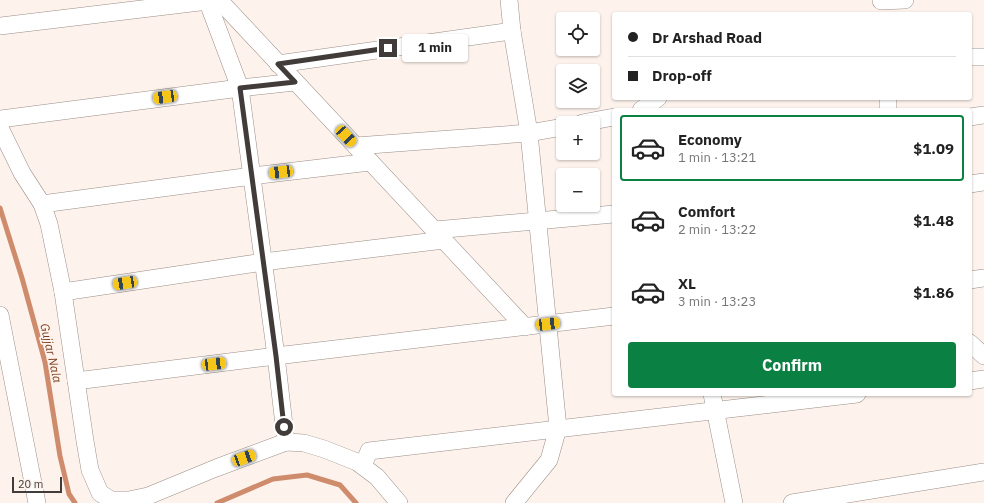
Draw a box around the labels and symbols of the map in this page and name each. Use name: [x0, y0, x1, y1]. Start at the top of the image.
callout: 1 min: [402, 34, 468, 62]
route end: [379, 39, 397, 57]
car: [152, 89, 178, 105]
car: [333, 123, 359, 149]
car: [268, 165, 294, 179]
car: [112, 275, 138, 291]
car: [535, 317, 561, 331]
water label: Gujjar Nala: [37, 322, 66, 384]
car: [201, 357, 227, 371]
route start: [275, 418, 293, 436]
car: [231, 448, 257, 468]
scale bar: [12, 475, 62, 494]

